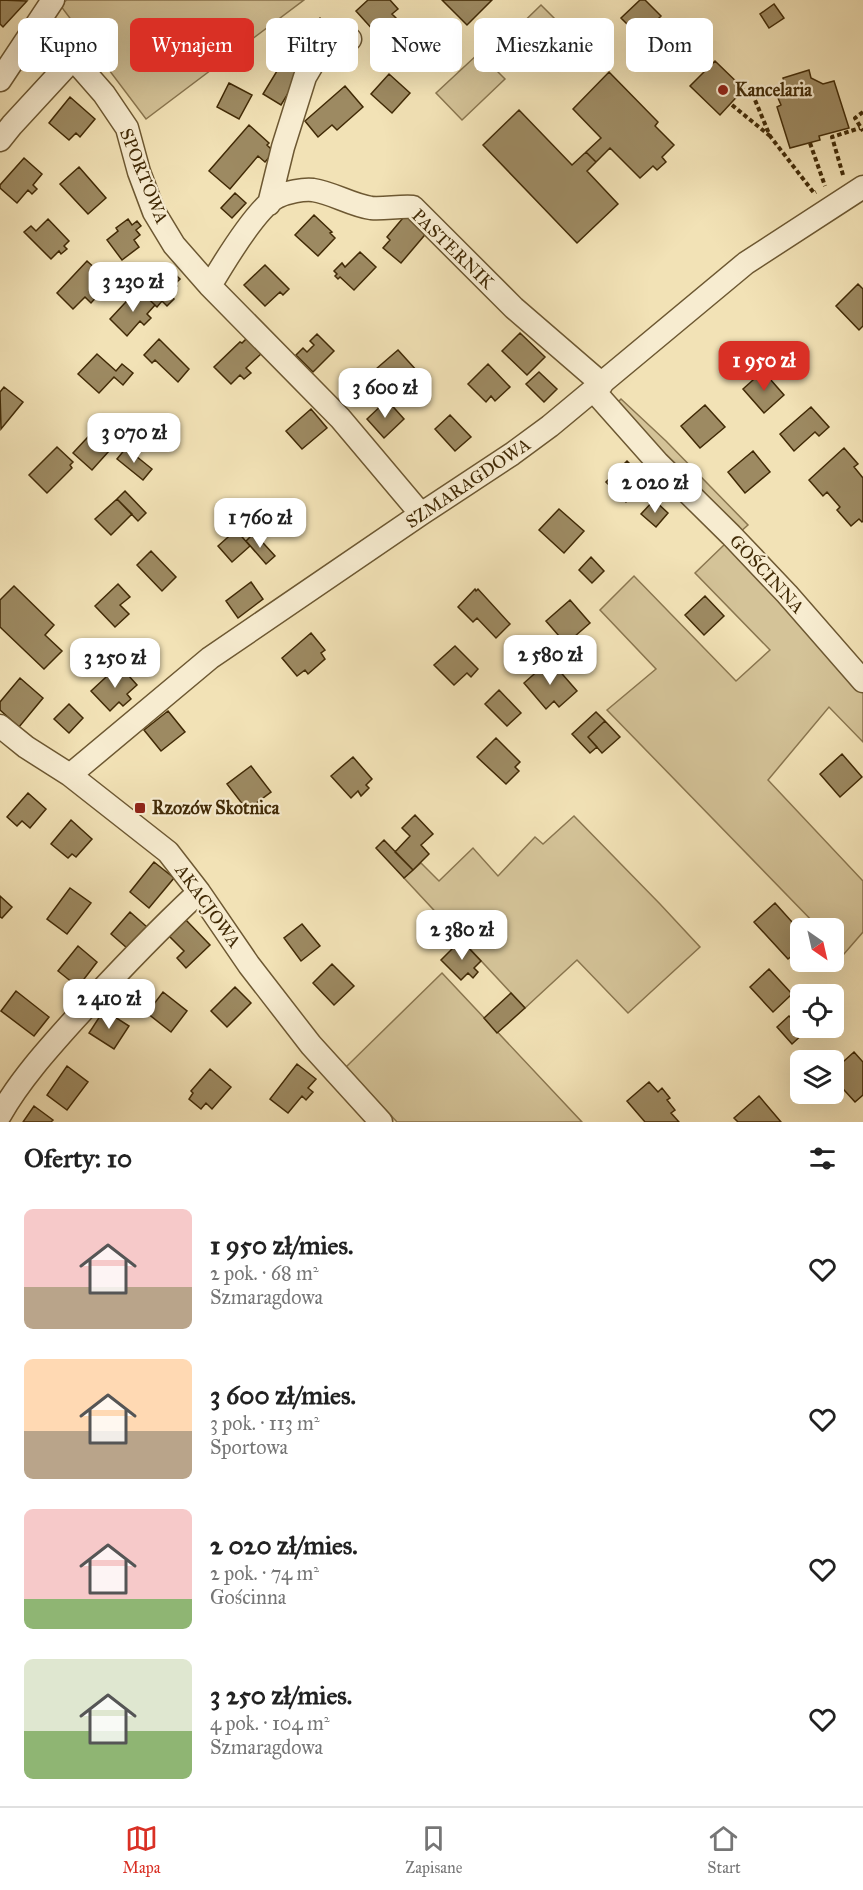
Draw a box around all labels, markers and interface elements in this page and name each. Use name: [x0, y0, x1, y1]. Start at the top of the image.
chip: Kupno: [18, 18, 118, 72]
chip: Wynajem: [130, 18, 254, 72]
chip: Filtry: [266, 18, 358, 72]
chip: Nowe: [370, 18, 462, 72]
chip: Mieszkanie: [474, 18, 614, 72]
chip: Dom: [626, 18, 713, 72]
place label: Kancelaria: [735, 79, 812, 101]
marker: Kancelaria: [716, 83, 730, 97]
street label: SPORTOWA: [115, 125, 173, 227]
street label: PASTERNIK: [407, 204, 500, 295]
pin: 3 230 zł: [71, 262, 195, 313]
text: 3 230 zł: [103, 269, 163, 293]
pin: 1 950 zł: [702, 341, 826, 392]
text: 1 950 zł: [733, 348, 795, 372]
pin: 3 600 zł: [323, 368, 447, 419]
text: 3 600 zł: [353, 375, 417, 399]
pin: 3 070 zł: [72, 413, 196, 464]
text: 3 070 zł: [101, 420, 167, 444]
street label: SZMARAGDOWA: [401, 433, 535, 533]
pin: 2 020 zł: [593, 463, 717, 514]
text: 2 020 zł: [622, 470, 688, 494]
pin: 1 760 zł: [198, 498, 322, 549]
text: 1 760 zł: [228, 505, 292, 529]
street label: GOŚCINNA: [725, 529, 811, 618]
pin: 2 580 zł: [488, 635, 612, 686]
pin: 3 250 zł: [53, 638, 177, 689]
text: 2 580 zł: [518, 642, 582, 666]
text: 3 250 zł: [84, 645, 146, 669]
place label: Rzozów Skotnica: [152, 797, 280, 819]
marker: Rzozów Skotnica: [133, 801, 147, 815]
street label: AKACJOWA: [169, 859, 246, 953]
pin: 2 380 zł: [400, 910, 524, 961]
text: 2 380 zł: [430, 917, 494, 941]
north arrow: [790, 918, 844, 972]
map controls: [790, 918, 844, 1104]
pin: 2 410 zł: [47, 979, 171, 1030]
button: locate: [790, 984, 844, 1038]
text: 2 410 zł: [77, 986, 141, 1010]
button: layers: [790, 1050, 844, 1104]
text: Oferty: 10: [24, 1142, 132, 1174]
icon: filters: [806, 1142, 839, 1175]
text: 1 950 zł/mies.: [210, 1229, 353, 1261]
icon: home: [72, 1233, 144, 1305]
icon: heart: [806, 1253, 839, 1286]
text: 2 pok. · 68 m²: [210, 1261, 319, 1285]
text: Szmaragdowa: [210, 1285, 323, 1309]
text: 3 600 zł/mies.: [210, 1379, 356, 1411]
icon: home: [72, 1383, 144, 1455]
icon: heart: [806, 1403, 839, 1436]
text: 3 pok. · 113 m²: [210, 1411, 320, 1435]
text: Sportowa: [210, 1435, 288, 1459]
text: 2 020 zł/mies.: [210, 1529, 358, 1561]
icon: home: [72, 1533, 144, 1605]
icon: heart: [806, 1553, 839, 1586]
text: 2 pok. · 74 m²: [210, 1561, 319, 1585]
text: Gościnna: [210, 1585, 286, 1609]
text: 3 250 zł/mies.: [210, 1679, 352, 1711]
icon: home: [72, 1683, 144, 1755]
icon: heart: [806, 1703, 839, 1736]
text: 4 pok. · 104 m²: [210, 1711, 330, 1735]
text: Szmaragdowa: [210, 1735, 323, 1759]
tab: Mapa: [122, 1822, 160, 1877]
tab: Zapisane: [405, 1822, 462, 1877]
tab: Start: [707, 1822, 741, 1877]

